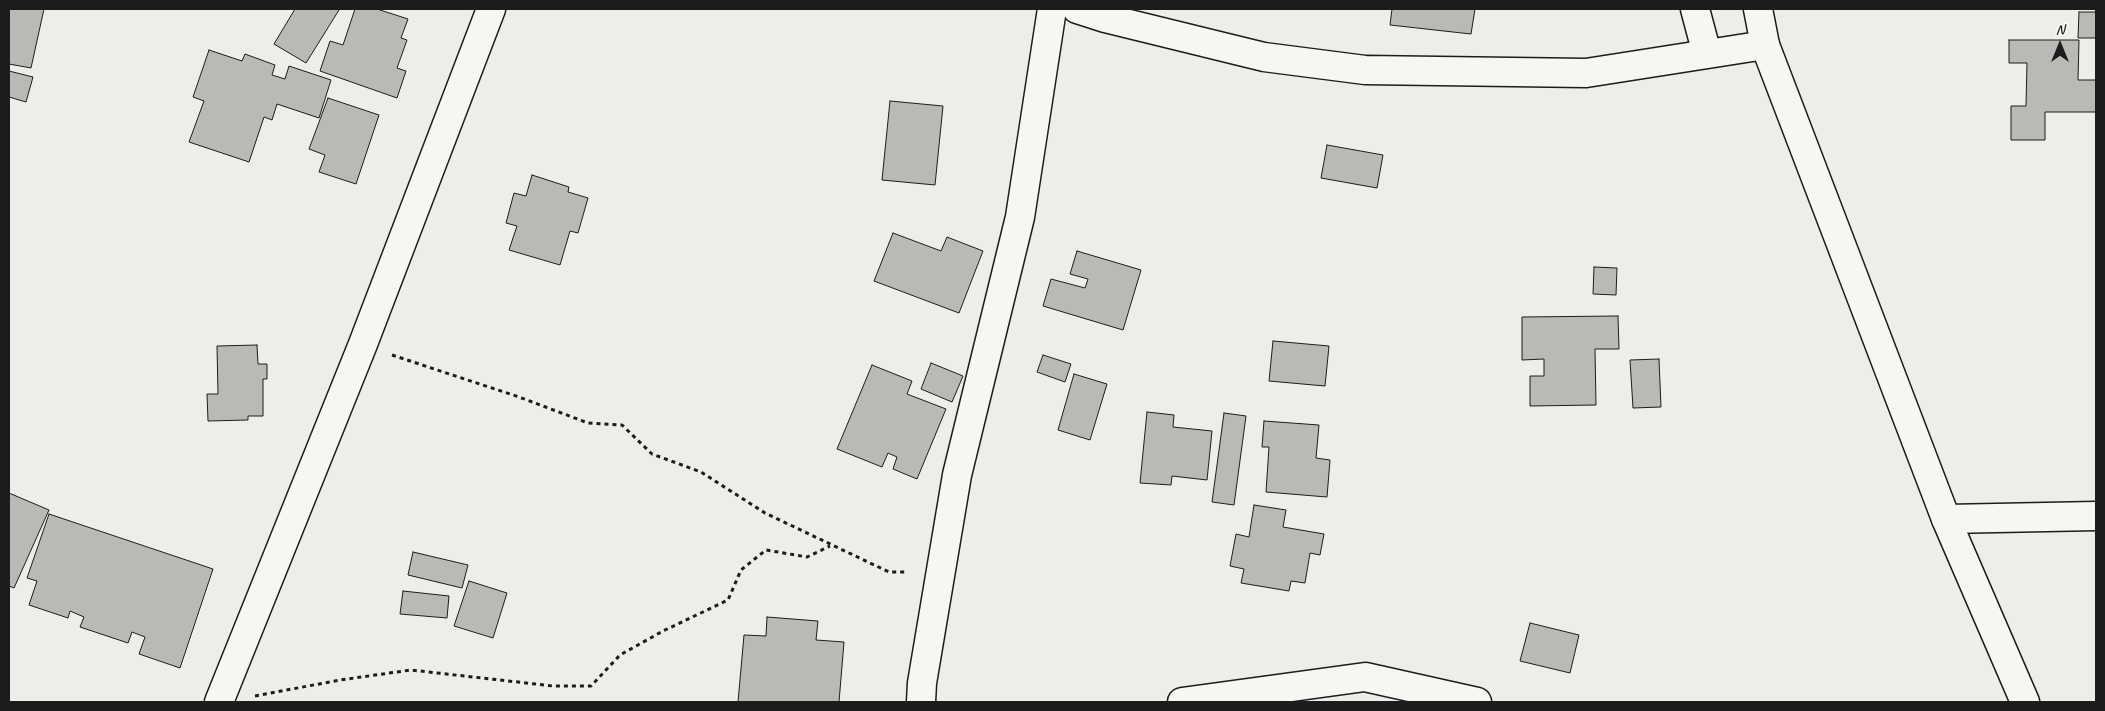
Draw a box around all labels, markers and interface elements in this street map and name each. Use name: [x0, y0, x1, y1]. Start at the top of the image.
north arrow: [2035, 20, 2085, 70]
text: N: [2056, 21, 2064, 38]

